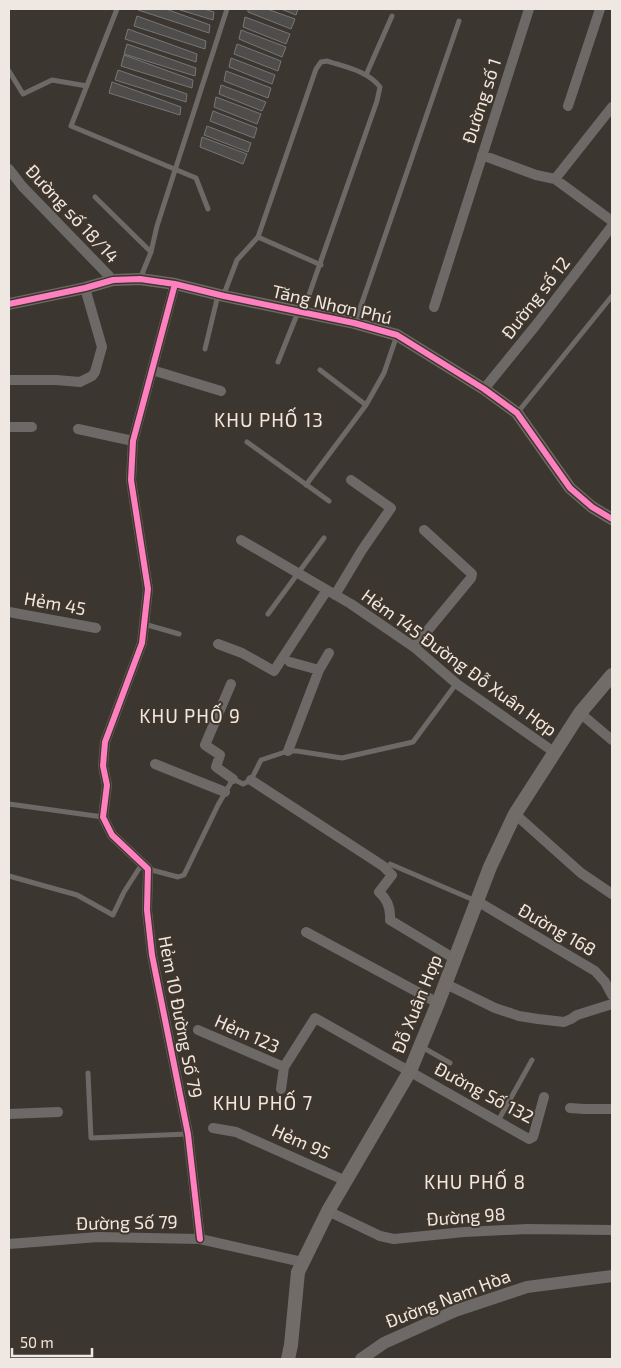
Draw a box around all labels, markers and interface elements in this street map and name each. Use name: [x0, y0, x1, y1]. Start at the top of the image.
street label: Đường số 1: [457, 55, 505, 146]
street label: Đường số 18/14: [21, 159, 124, 267]
street label: Đường số 12: [496, 252, 574, 343]
street label: Tăng Nhơn Phú: [270, 280, 394, 329]
district label: KHU PHỐ 13: [214, 406, 324, 431]
street label: Hẻm 145 Đường Đỗ Xuân Hợp: [358, 584, 561, 740]
street label: Hẻm 45: [23, 587, 88, 619]
district label: KHU PHỐ 9: [139, 702, 241, 727]
street label: Đường 168: [515, 898, 600, 960]
street label: Hẻm 10 Đường Số 79: [154, 934, 208, 1100]
street label: Đỗ Xuân Hợp: [386, 951, 446, 1056]
street label: Hẻm 123: [212, 1009, 283, 1057]
street label: Đường Số 132: [431, 1057, 538, 1128]
district label: KHU PHỐ 7: [213, 1089, 313, 1114]
street label: Hẻm 95: [269, 1119, 334, 1164]
district label: KHU PHỐ 8: [424, 1168, 526, 1193]
street label: Đường 98: [426, 1202, 506, 1230]
street label: Đường Số 79: [76, 1210, 178, 1234]
street label: Đường Nam Hòa: [382, 1264, 513, 1332]
scale bar: [12, 1326, 92, 1358]
text: 50 m: [20, 1333, 54, 1351]

